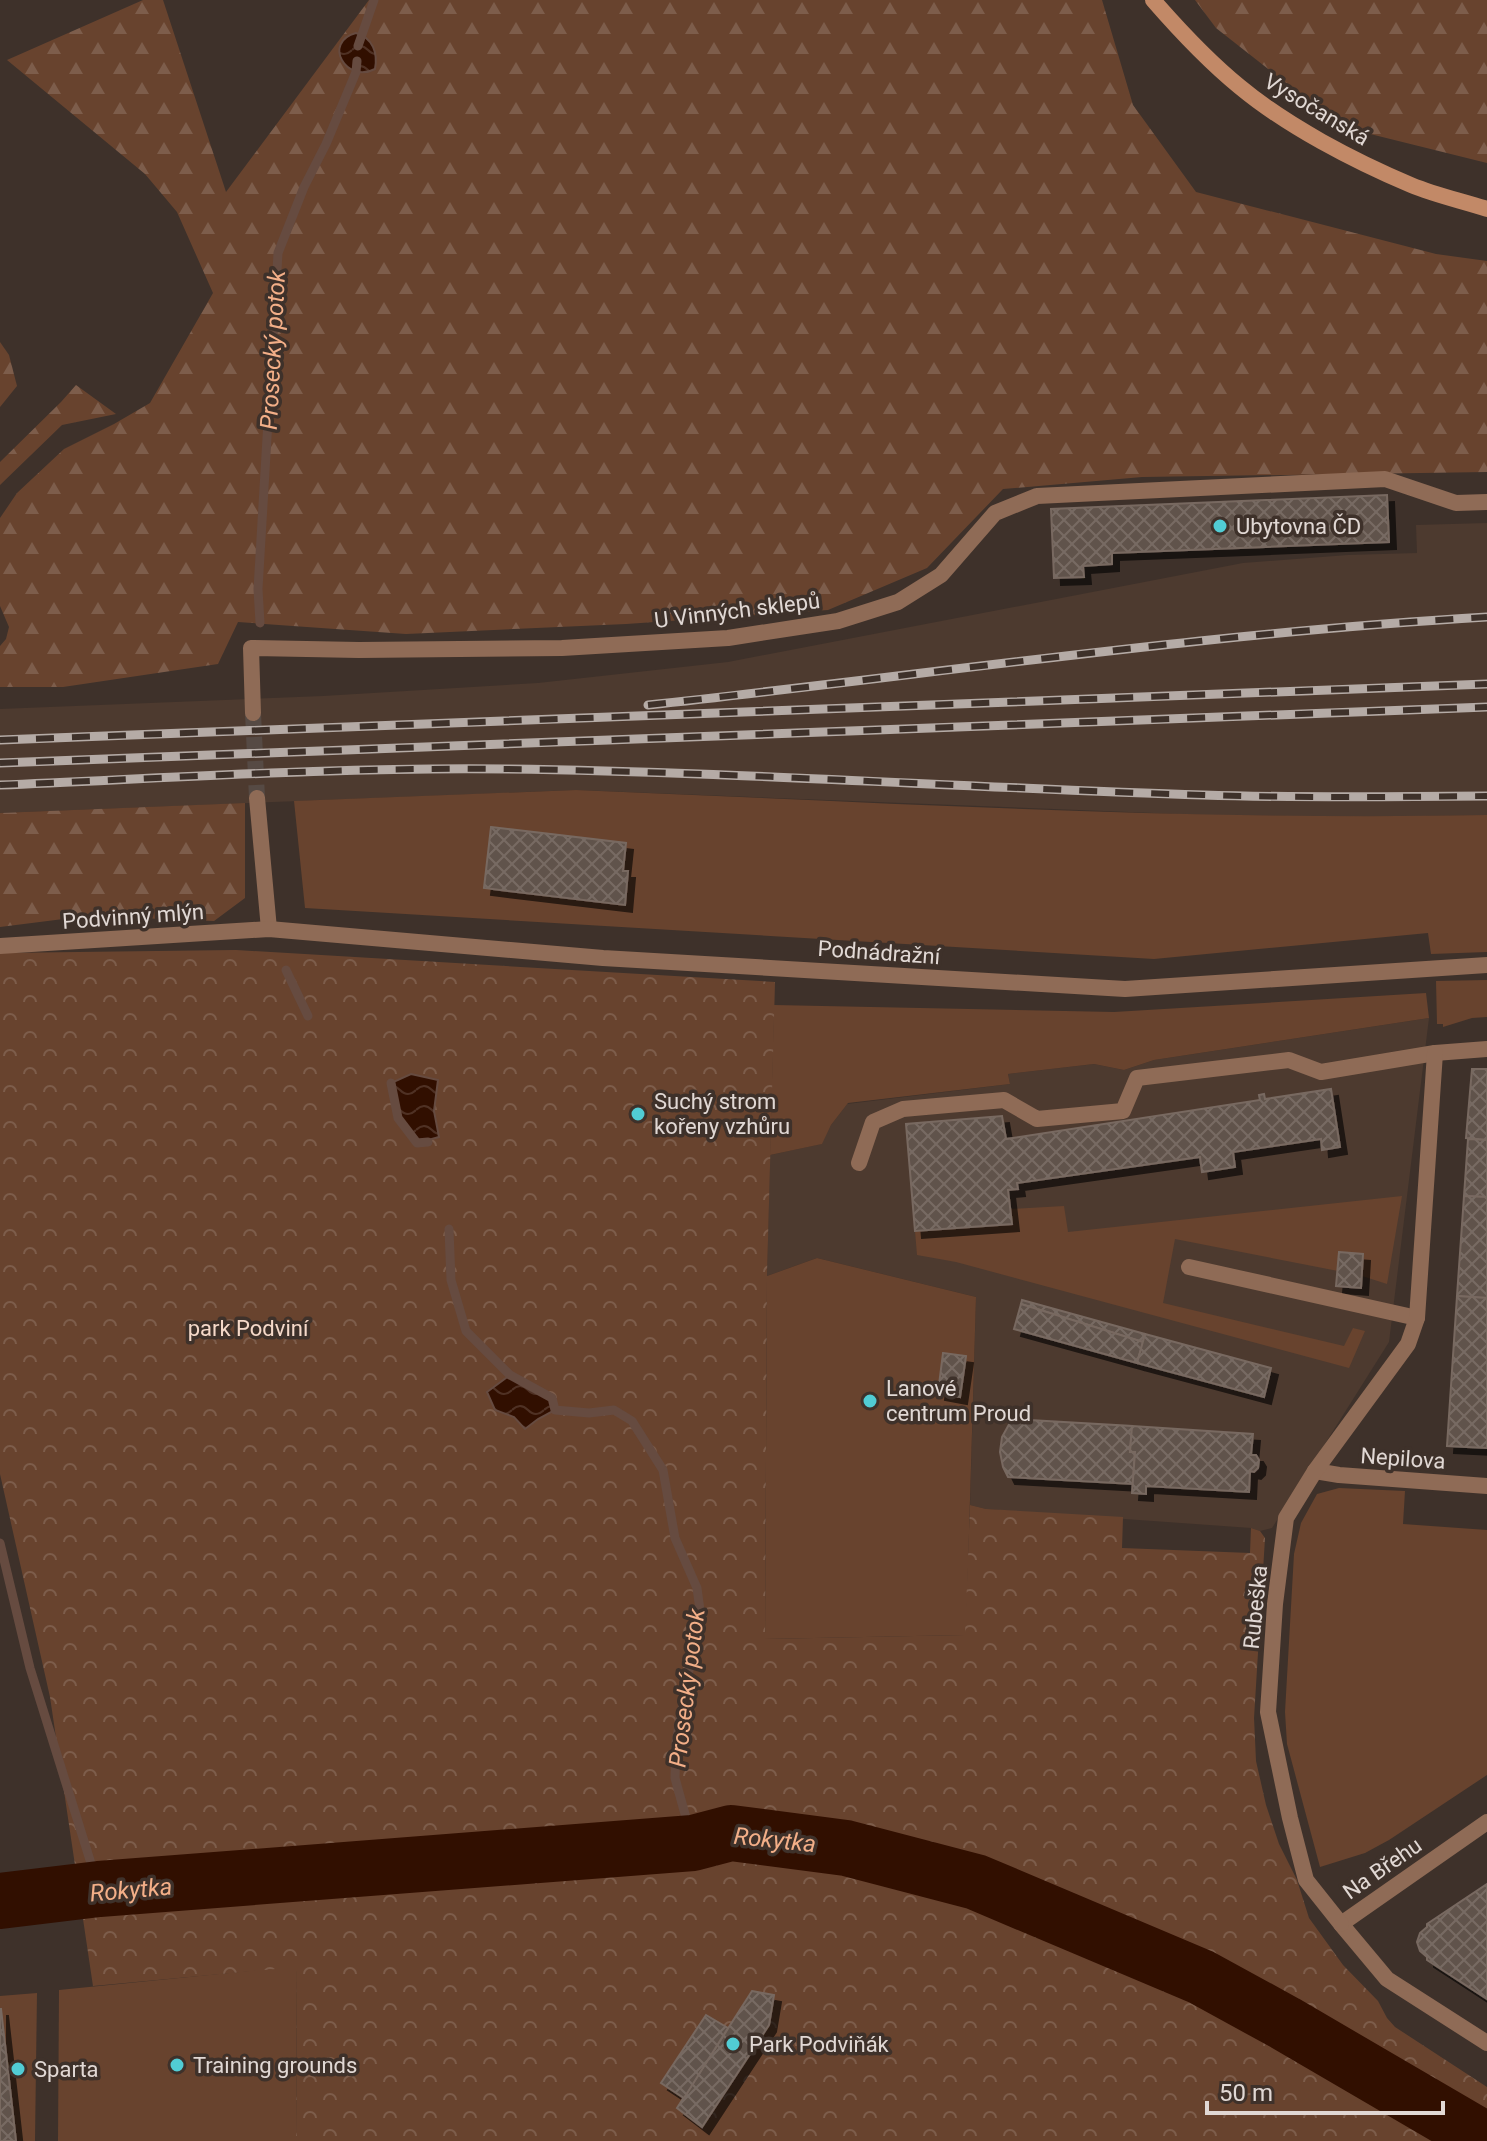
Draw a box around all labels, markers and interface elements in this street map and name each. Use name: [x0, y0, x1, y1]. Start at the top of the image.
street label: Vysočanská: [1260, 68, 1374, 151]
water label: Prosecký potok: [255, 268, 291, 430]
place label: Ubytovna ČD: [1236, 513, 1361, 539]
marker: Ubytovna ČD: [1211, 517, 1229, 535]
street label: U Vinných sklepů: [653, 588, 821, 633]
street label: Podvinný mlýn: [61, 899, 205, 934]
street label: Podnádražní: [817, 936, 943, 969]
place label: Suchý strom kořeny vzhůru: [654, 1089, 790, 1139]
marker: Suchý strom kořeny vzhůru: [629, 1105, 647, 1123]
park label: park Podviní: [188, 1316, 310, 1341]
place label: Lanové centrum Proud: [886, 1376, 1031, 1426]
marker: Lanové centrum Proud: [861, 1392, 879, 1410]
street label: Nepilova: [1360, 1443, 1446, 1474]
street label: Rubeška: [1239, 1564, 1272, 1650]
water label: Prosecký potok: [663, 1606, 711, 1769]
water label: Rokytka: [732, 1822, 818, 1858]
street label: Na Břehu: [1338, 1832, 1426, 1904]
water label: Rokytka: [89, 1872, 173, 1908]
place label: Park Podviňák: [749, 2032, 890, 2057]
marker: Park Podviňák: [724, 2035, 742, 2053]
place label: Training grounds: [193, 2053, 357, 2078]
marker: Training grounds: [168, 2056, 186, 2074]
place label: Sparta: [34, 2057, 99, 2082]
marker: Sparta: [9, 2060, 27, 2078]
scale bar: [1207, 2065, 1443, 2115]
text: 50 m: [1219, 2079, 1273, 2107]

